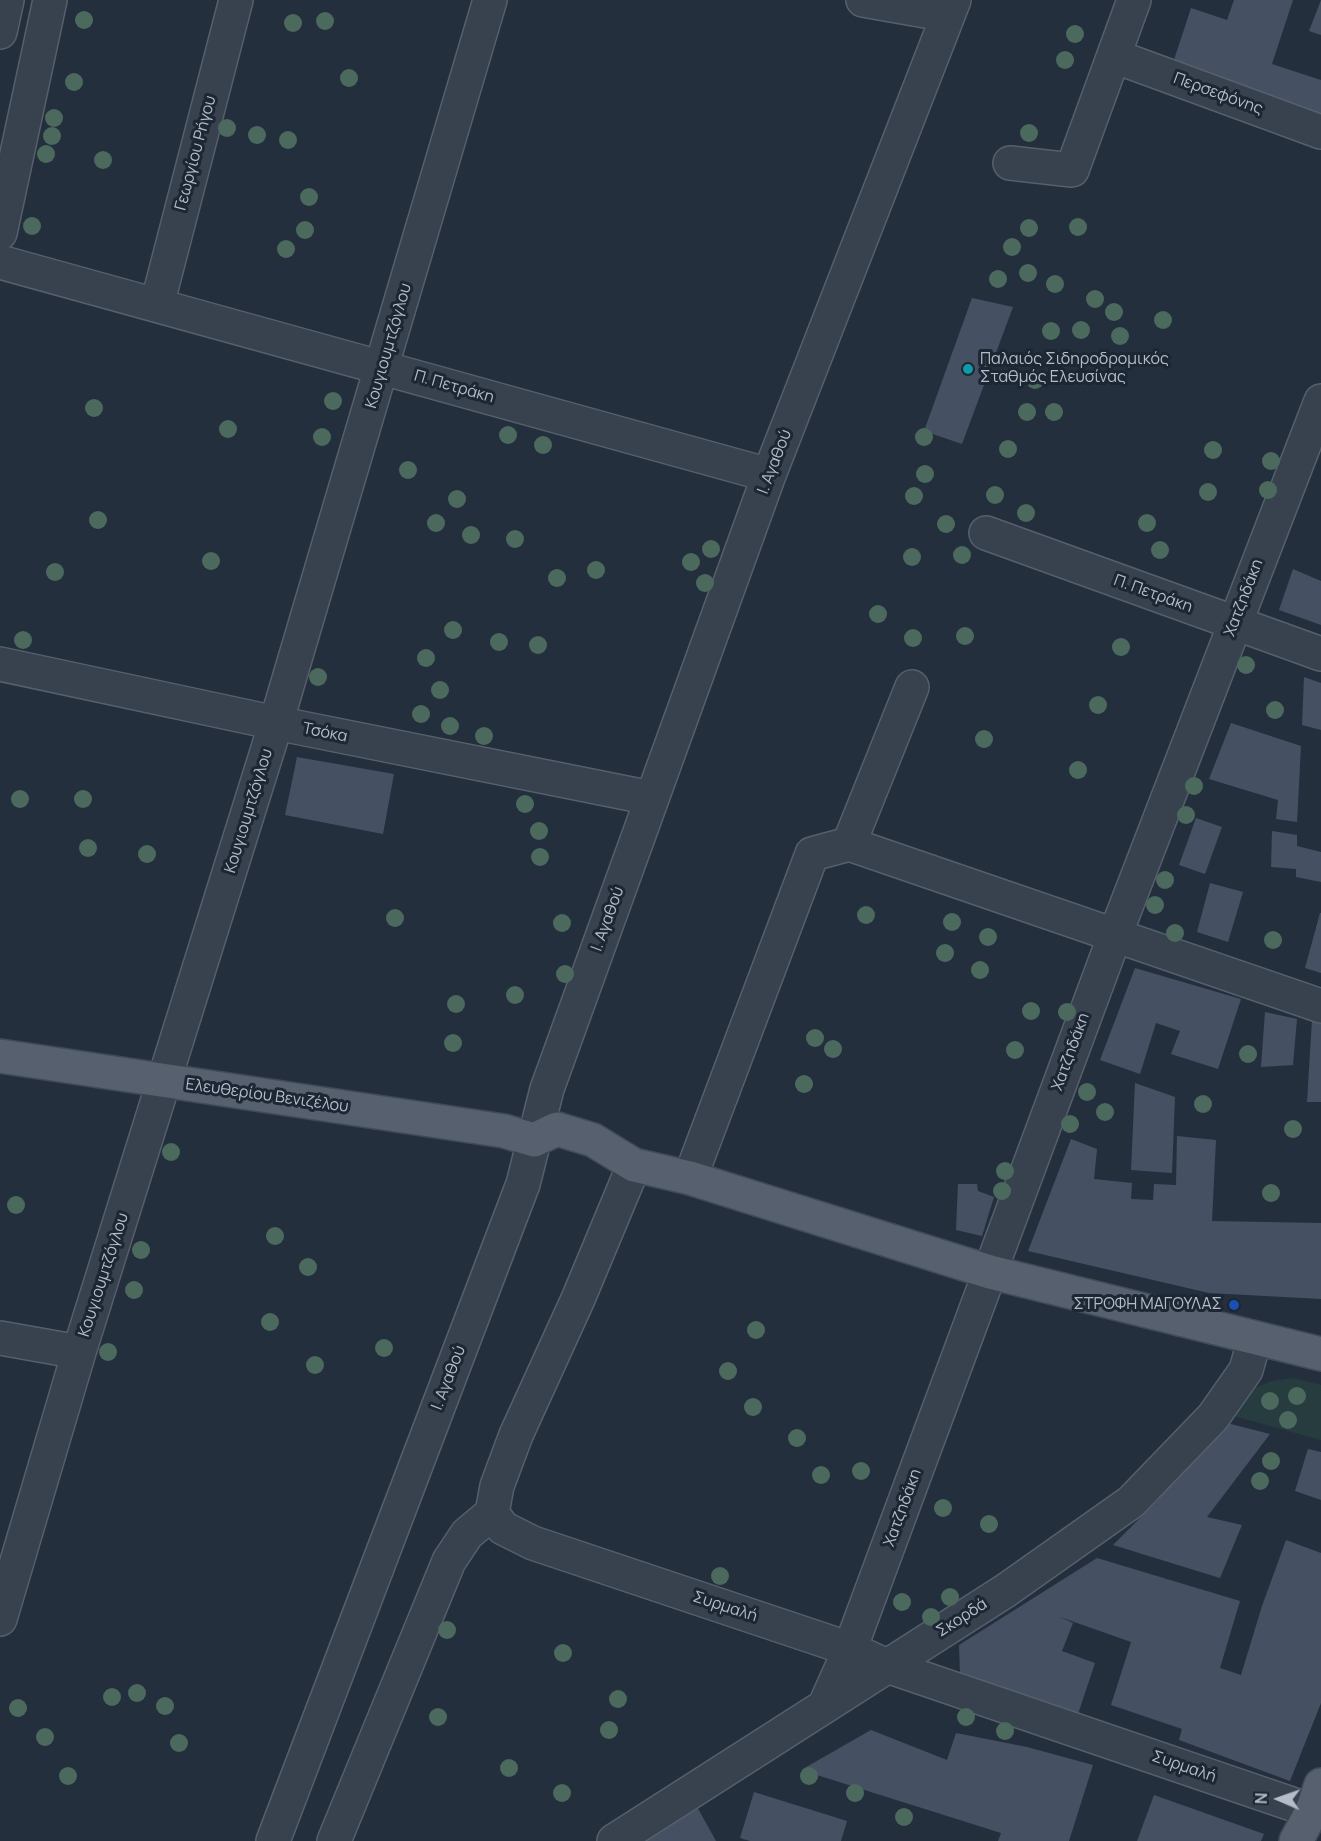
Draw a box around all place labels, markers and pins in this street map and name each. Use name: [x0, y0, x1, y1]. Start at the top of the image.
place label: Παλαιός Σιδηροδρομικός Σταθμός Ελευσίνας: [980, 350, 1169, 388]
marker: Παλαιός Σιδηροδρομικός Σταθμός Ελευσίνας: [961, 362, 975, 376]
place label: ΣΤΡΟΦΗ ΜΑΓΟΥΛΑΣ: [1074, 1295, 1222, 1315]
marker: ΣΤΡΟΦΗ ΜΑΓΟΥΛΑΣ: [1227, 1298, 1241, 1312]

